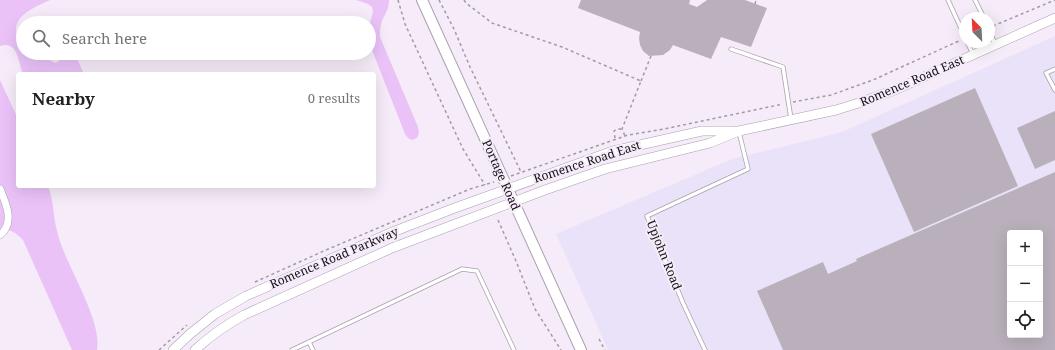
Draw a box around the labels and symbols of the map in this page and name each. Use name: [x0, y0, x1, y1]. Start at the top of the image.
north arrow: [959, 12, 995, 48]
street label: Romence Road East: [857, 51, 967, 110]
street label: Romence Road East: [531, 136, 643, 187]
street label: Portage Road: [478, 137, 525, 213]
street label: Upjohn Road: [643, 217, 686, 293]
street label: Romence Road Parkway: [267, 223, 401, 292]

